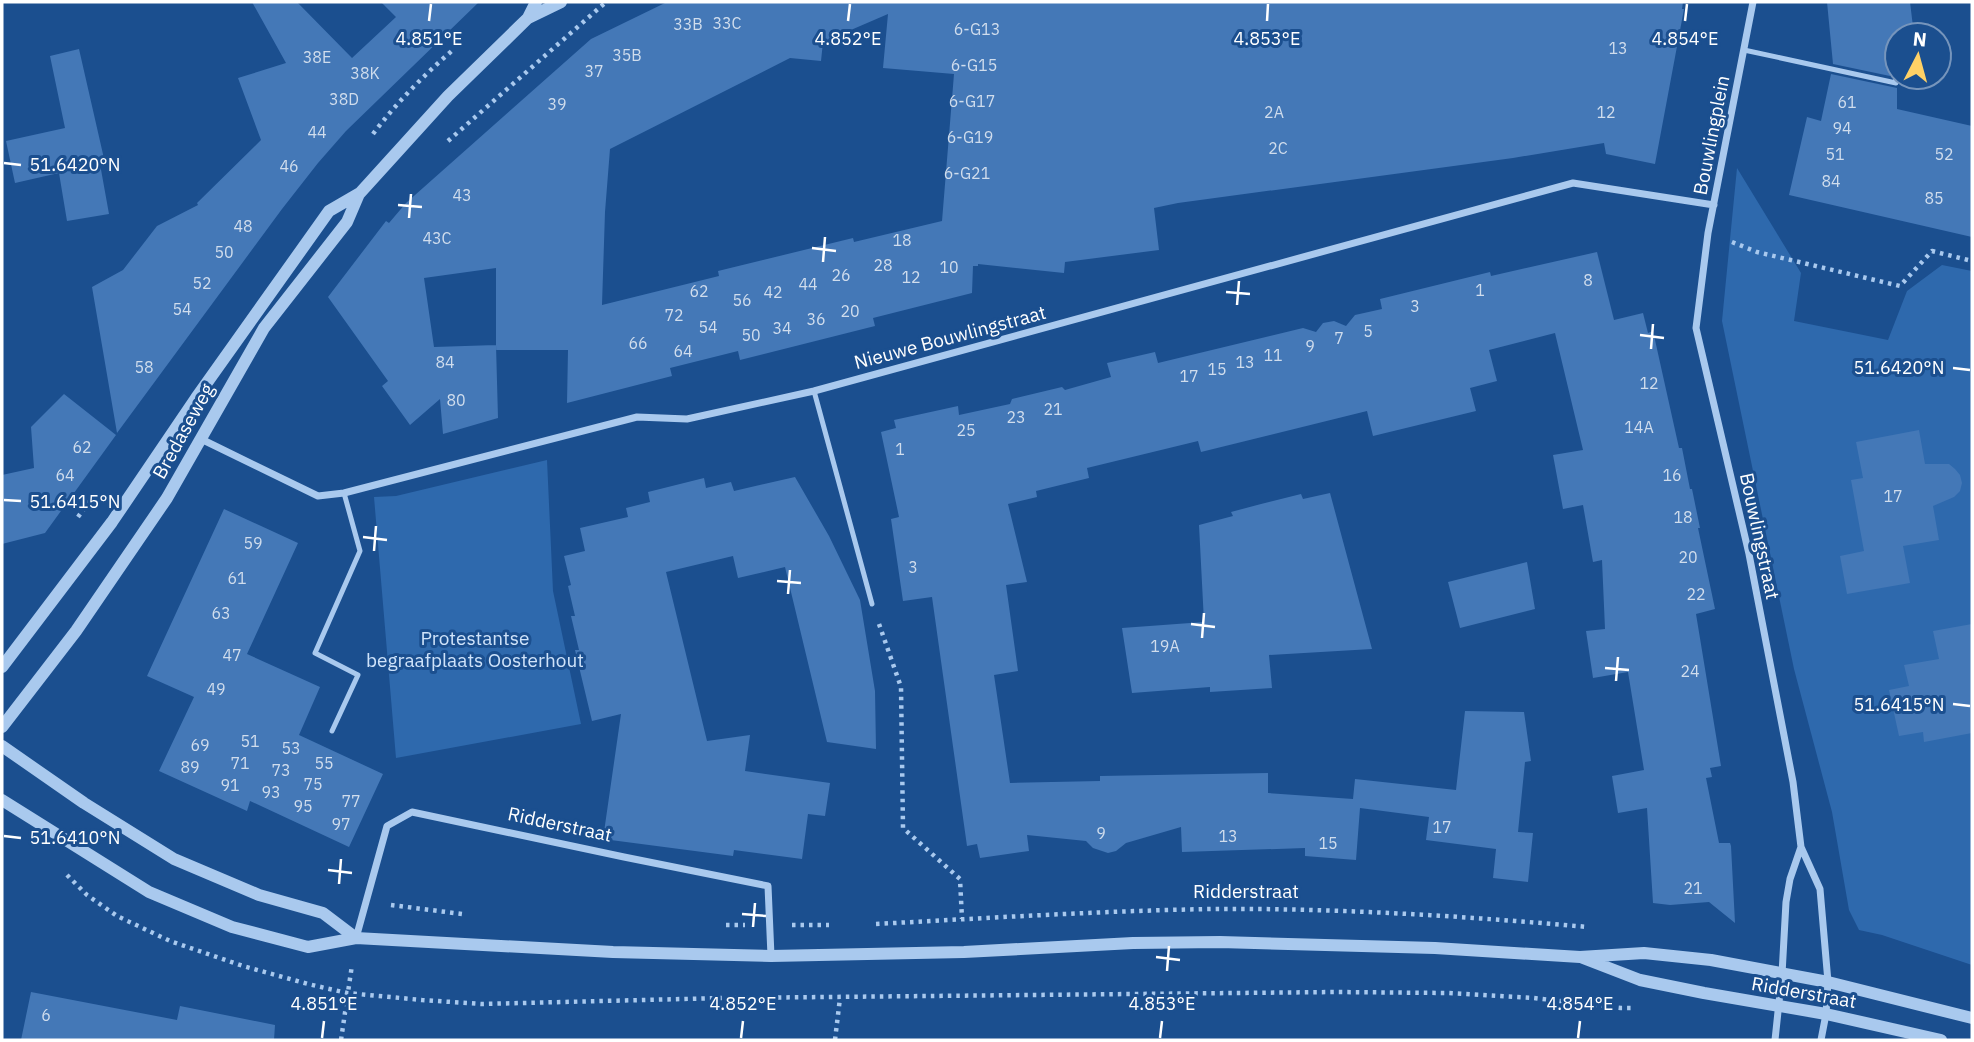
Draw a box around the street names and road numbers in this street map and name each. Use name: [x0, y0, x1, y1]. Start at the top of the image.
street label: Bouwlingplein: [1688, 73, 1734, 197]
street label: Nieuwe Bouwlingstraat: [851, 300, 1049, 374]
street label: Bredaseweg: [147, 379, 219, 483]
street label: Bouwlingstraat: [1735, 470, 1785, 602]
street label: Ridderstraat: [506, 801, 614, 847]
street label: Ridderstraat: [1193, 879, 1299, 903]
street label: Ridderstraat: [1750, 971, 1858, 1013]

